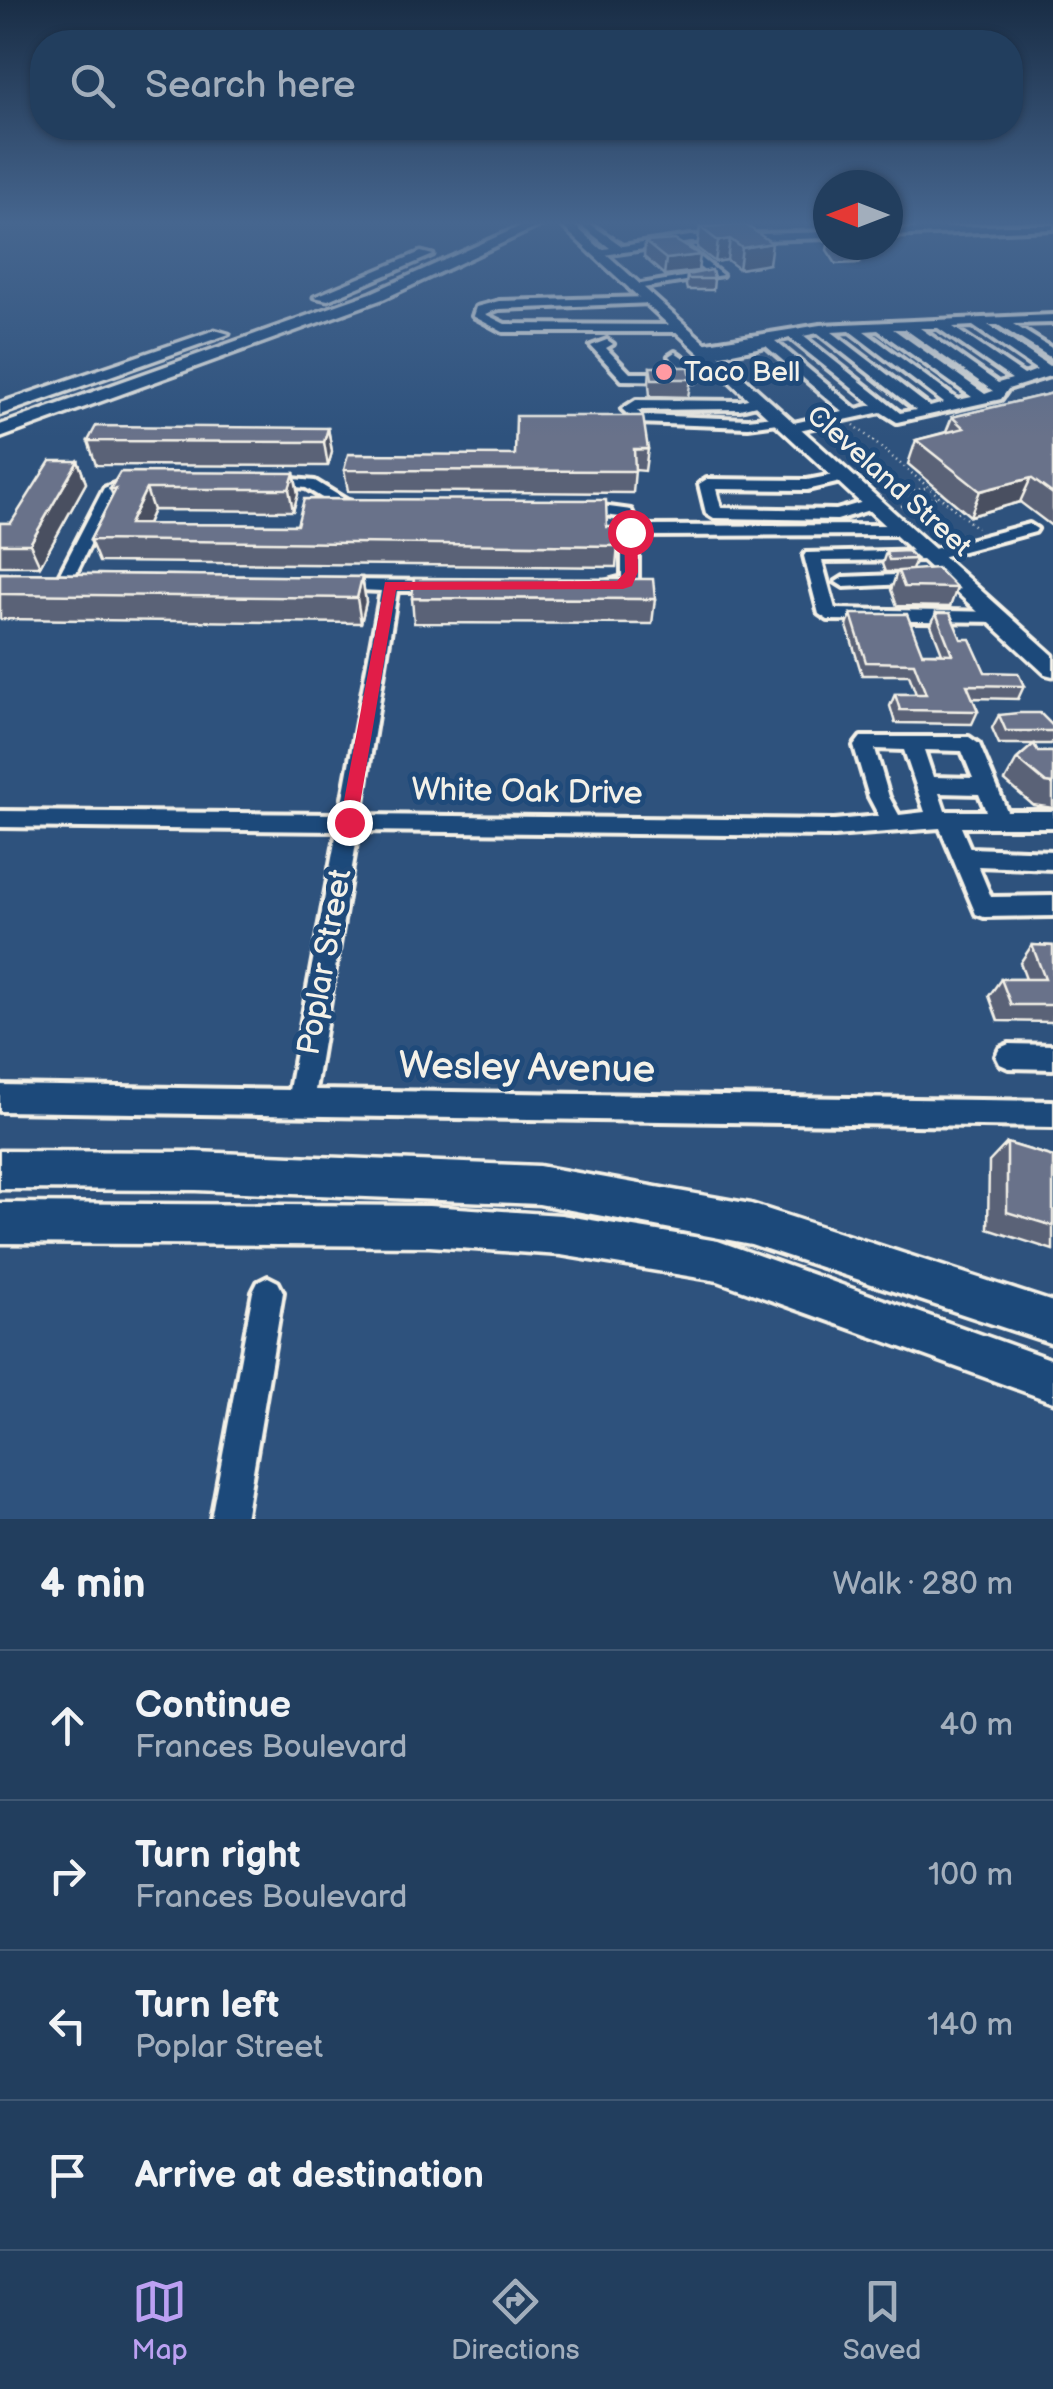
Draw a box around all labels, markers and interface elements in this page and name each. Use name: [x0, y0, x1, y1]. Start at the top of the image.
search box: [30, 30, 1023, 140]
icon: search: [65, 58, 120, 113]
text: Search here: [145, 63, 356, 108]
north arrow: [813, 170, 903, 260]
place label: Taco Bell: [684, 356, 800, 389]
marker: Taco Bell: [653, 361, 675, 383]
street label: Cleveland Street: [800, 399, 978, 564]
route start: [608, 510, 654, 556]
street label: White Oak Drive: [411, 770, 643, 814]
route end: [327, 800, 373, 846]
street label: Poplar Street: [289, 866, 361, 1058]
street label: Wesley Avenue: [398, 1043, 656, 1093]
text: 4 min: [40, 1559, 146, 1610]
text: Walk · 280 m: [832, 1565, 1013, 1604]
text: Continue: [135, 1683, 291, 1728]
icon: ahead: [40, 1698, 95, 1753]
text: 40 m: [940, 1706, 1013, 1745]
text: Frances Boulevard: [135, 1728, 407, 1767]
text: Turn right: [135, 1833, 300, 1878]
icon: right: [40, 1848, 95, 1903]
text: 100 m: [928, 1856, 1013, 1895]
text: Frances Boulevard: [135, 1878, 407, 1917]
text: Turn left: [135, 1983, 279, 2028]
icon: left: [40, 1998, 95, 2053]
text: 140 m: [927, 2006, 1013, 2045]
text: Poplar Street: [135, 2028, 323, 2067]
icon: arrive: [40, 2148, 95, 2203]
text: Arrive at destination: [135, 2153, 484, 2198]
tab: Map: [132, 2274, 188, 2367]
tab: Directions: [451, 2274, 580, 2367]
tab: Saved: [843, 2274, 921, 2367]

